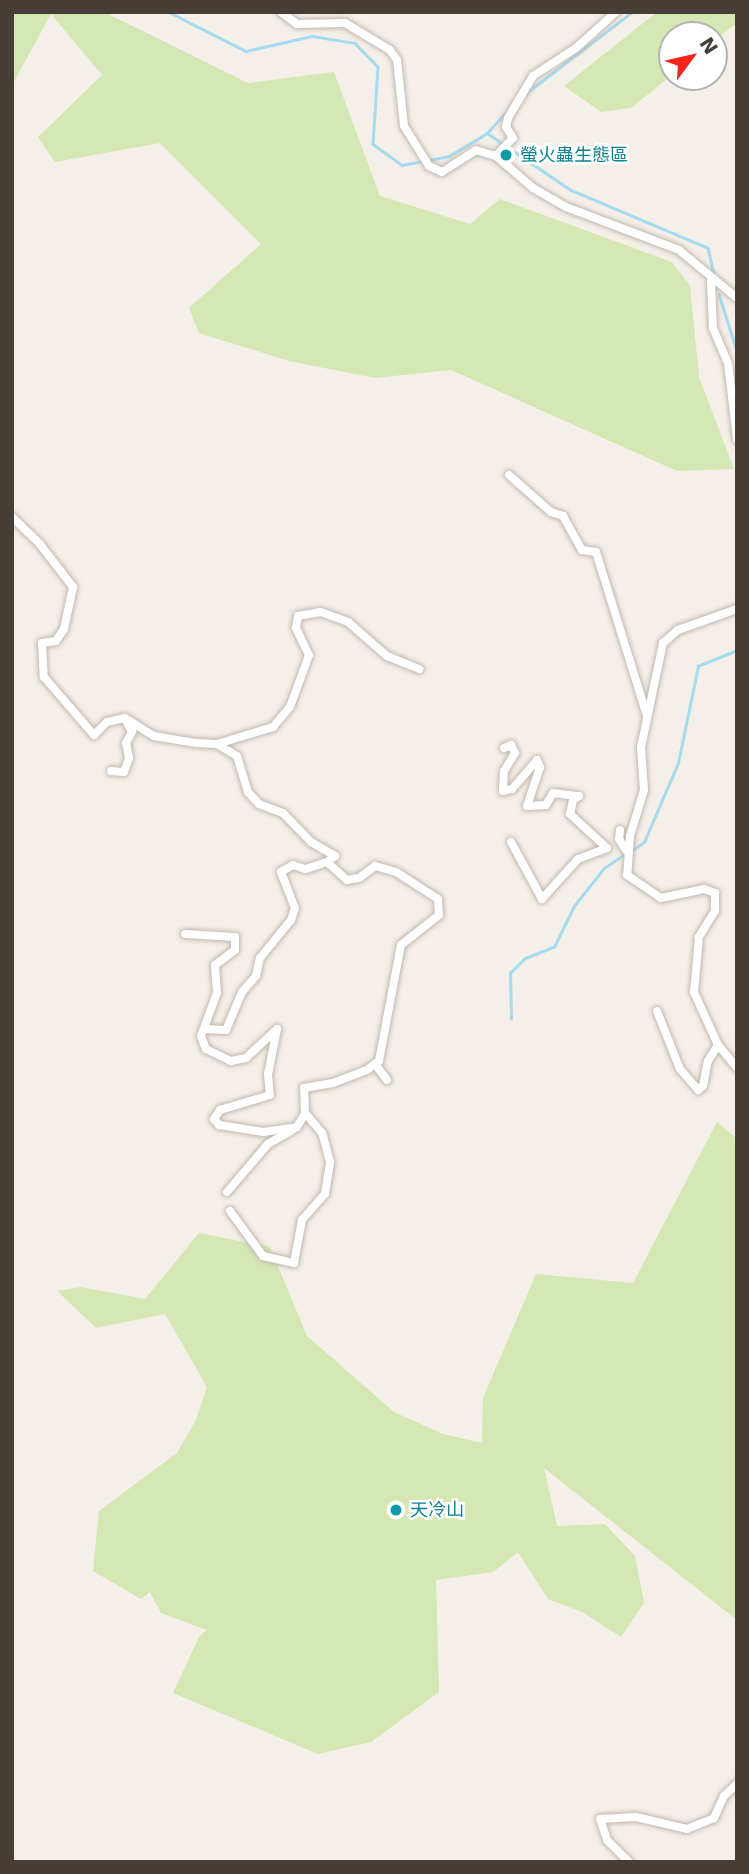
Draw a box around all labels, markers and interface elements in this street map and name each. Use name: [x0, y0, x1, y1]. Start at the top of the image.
north arrow: [658, 21, 728, 91]
text: N: [695, 33, 722, 58]
place label: 螢火蟲生態區: [520, 144, 628, 166]
marker: 螢火蟲生態區: [498, 147, 514, 163]
place label: 天冷山: [410, 1499, 464, 1521]
marker: 天冷山: [388, 1502, 404, 1518]

